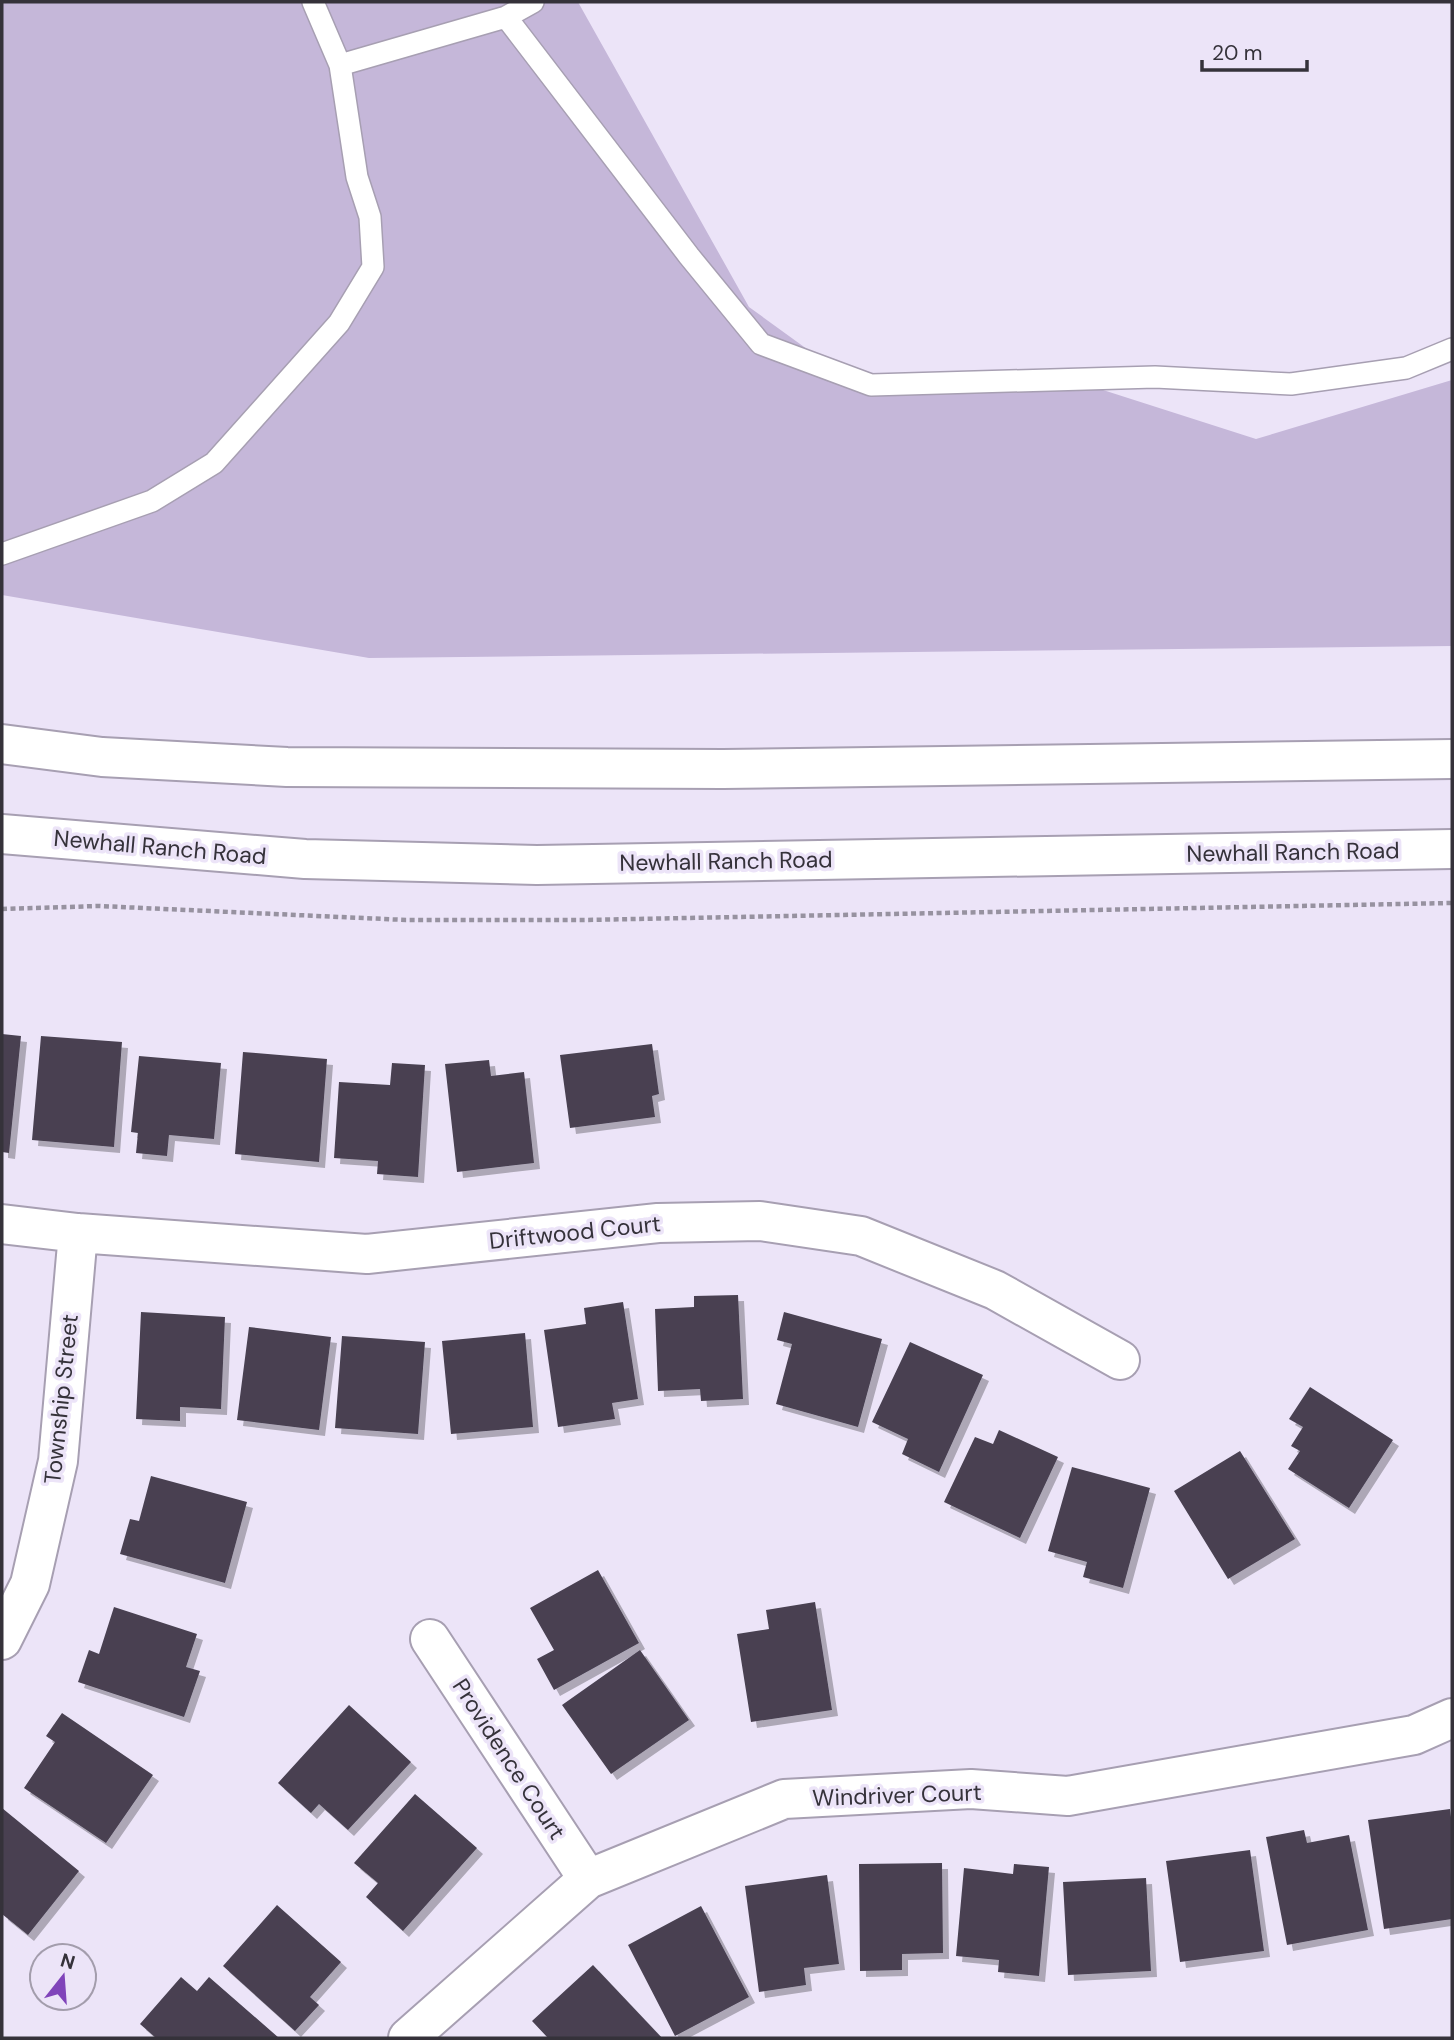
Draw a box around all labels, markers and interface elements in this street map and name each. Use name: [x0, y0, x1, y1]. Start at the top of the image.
scale bar: [1202, 28, 1307, 72]
text: 20 m: [1212, 39, 1263, 67]
street label: Newhall Ranch Road: [52, 823, 268, 871]
street label: Newhall Ranch Road: [1186, 835, 1400, 869]
street label: Newhall Ranch Road: [619, 844, 833, 878]
street label: Driftwood Court: [488, 1208, 662, 1256]
street label: Township Street: [37, 1313, 85, 1485]
street label: Providence Court: [446, 1673, 572, 1845]
street label: Windriver Court: [812, 1777, 982, 1813]
north arrow: [28, 1942, 98, 2012]
text: N: [58, 1947, 78, 1975]

